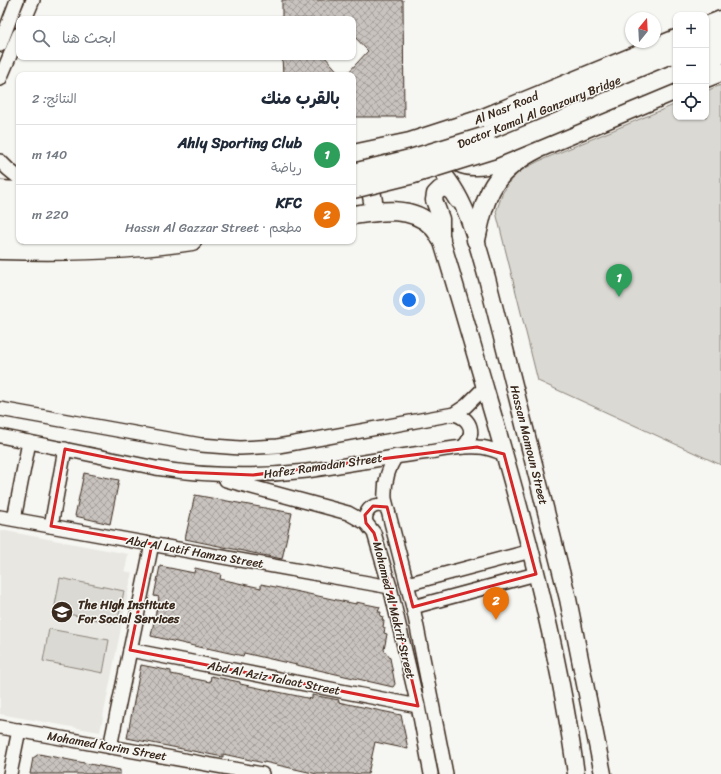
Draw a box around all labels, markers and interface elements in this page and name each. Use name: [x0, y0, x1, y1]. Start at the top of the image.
north arrow: [625, 12, 661, 48]
map controls: [673, 12, 709, 120]
button: +: [673, 12, 709, 48]
search box: [16, 16, 356, 60]
text: ابحث هنا: [62, 25, 116, 51]
icon: search: [30, 27, 52, 49]
button: −: [673, 48, 709, 84]
street label: Doctor Kamal Al Ganzoury Bridge: [454, 69, 624, 155]
text: بالقرب منك: [261, 83, 340, 113]
street label: Al Nasr Road: [469, 84, 543, 131]
button: locate: [673, 84, 709, 120]
text: النتائج: 2: [32, 87, 77, 110]
text: Ahly Sporting Club: [178, 130, 302, 156]
text: 140 m: [32, 143, 67, 166]
text: 1: [324, 143, 330, 166]
text: رياضة: [271, 156, 302, 179]
text: KFC: [276, 190, 302, 216]
text: 220 m: [32, 203, 69, 226]
text: 2: [323, 203, 331, 226]
text: مطعم · Hassn Al Gazzar Street: [125, 216, 302, 239]
pin: 1: [606, 264, 632, 297]
your location: [399, 290, 419, 310]
street label: Hassan Mamoun Street: [503, 383, 555, 507]
street label: Hafez Ramadan Street: [262, 447, 384, 485]
street label: Abd Al Latif Hamza Street: [124, 529, 265, 575]
street label: Mohamed Al Makrif Street: [366, 539, 422, 681]
pin: 2: [483, 587, 509, 620]
place label: The High Institute For Social Services: [77, 594, 180, 630]
school or university icon: The High Institute For Social Services: [49, 599, 75, 625]
street label: Abd Al Aziz Talaat Street: [205, 654, 342, 702]
street label: Mohamed Karim Street: [45, 725, 169, 767]

